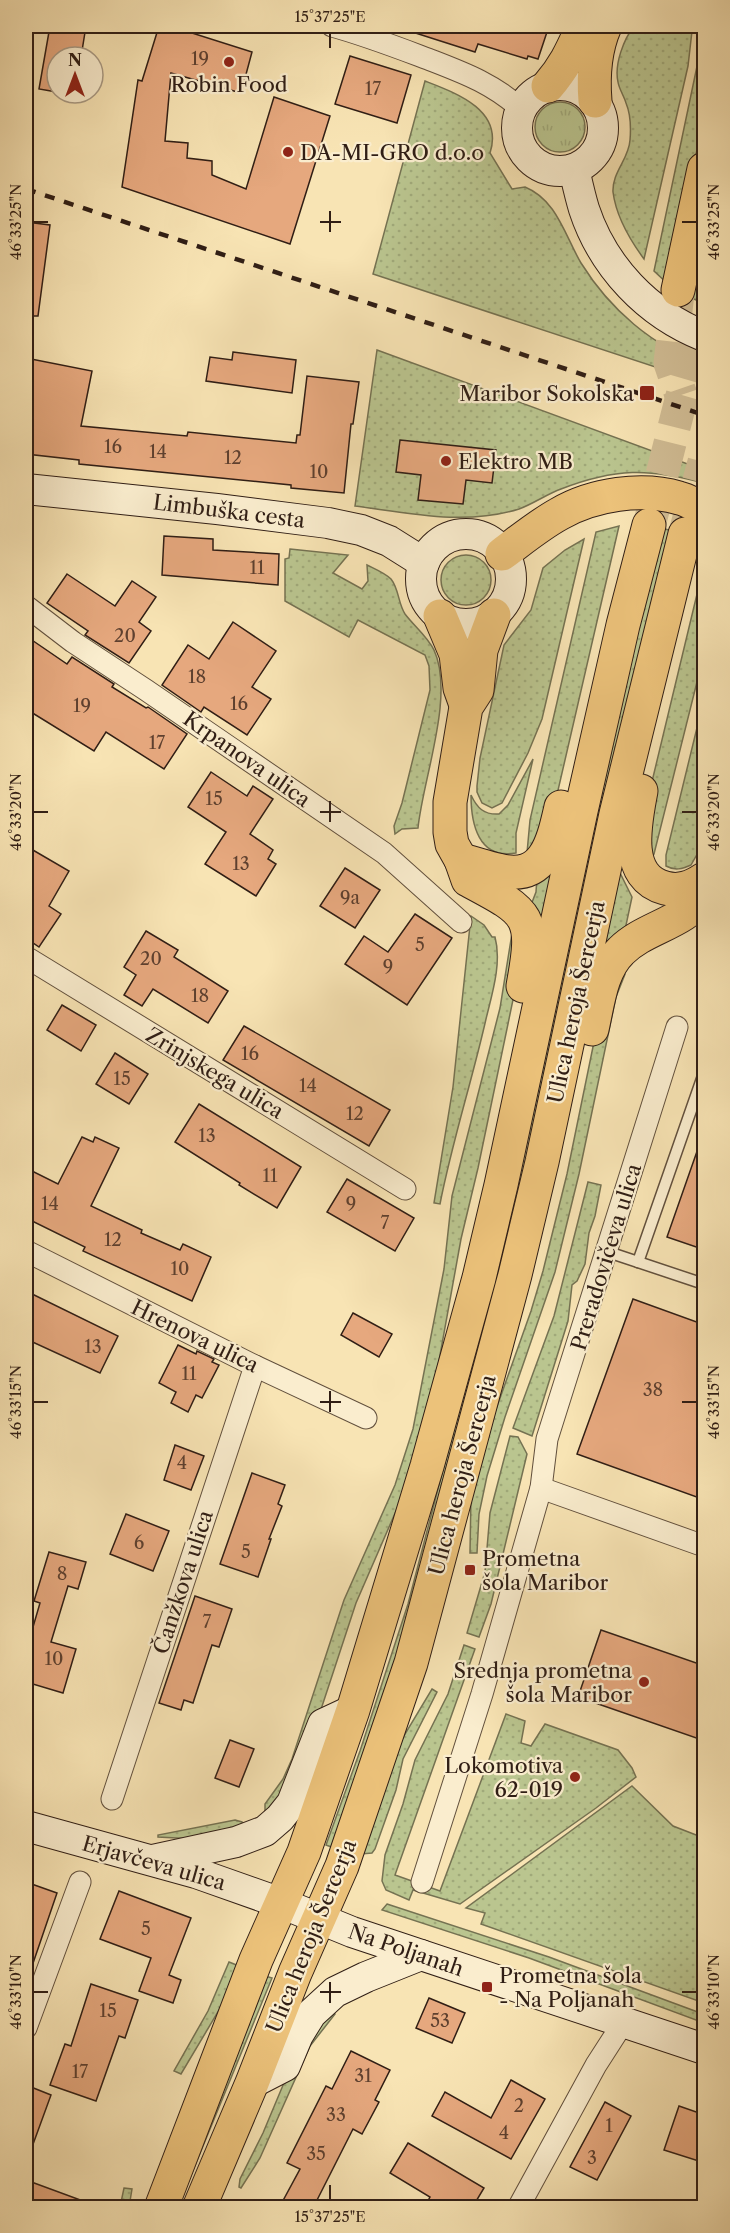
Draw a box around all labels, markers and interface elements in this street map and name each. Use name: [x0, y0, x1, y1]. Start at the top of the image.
text: 15°37'25"E: [295, 7, 365, 26]
north arrow: [45, 45, 105, 105]
house number: 19: [191, 48, 209, 70]
text: N: [68, 50, 82, 70]
marker: Robin Food: [222, 55, 236, 69]
place label: Robin Food: [170, 72, 288, 97]
house number: 17: [365, 78, 381, 100]
place label: DA-MI-GRO d.o.o: [300, 140, 484, 165]
marker: DA-MI-GRO d.o.o: [281, 145, 295, 159]
text: 46°33'25"N: [6, 184, 25, 260]
text: 46°33'25"N: [704, 184, 723, 260]
place label: Maribor Sokolska: [459, 381, 635, 406]
marker: Maribor Sokolska: [638, 384, 656, 402]
house number: 16: [104, 436, 122, 458]
house number: 14: [149, 441, 167, 463]
house number: 12: [224, 447, 242, 469]
place label: Elektro MB: [458, 449, 573, 474]
marker: Elektro MB: [439, 454, 453, 468]
house number: 10: [310, 461, 328, 483]
street label: Limbuška cesta: [152, 489, 307, 533]
house number: 11: [249, 557, 265, 579]
house number: 20: [114, 625, 136, 647]
house number: 18: [188, 666, 206, 688]
house number: 16: [230, 693, 248, 715]
house number: 19: [73, 695, 91, 717]
street label: Krpanova ulica: [179, 706, 316, 813]
house number: 17: [149, 732, 165, 754]
text: 46°33'20"N: [6, 773, 25, 851]
text: 46°33'20"N: [704, 773, 723, 851]
house number: 15: [205, 788, 223, 810]
house number: 13: [232, 853, 250, 875]
house number: 9a: [340, 887, 361, 909]
street label: Ulica heroja Šercerja: [542, 897, 610, 1106]
house number: 5: [415, 934, 425, 956]
house number: 20: [140, 948, 162, 970]
house number: 9: [383, 956, 393, 978]
house number: 18: [191, 985, 209, 1007]
street label: Zrinjskega ulica: [142, 1022, 289, 1124]
house number: 16: [241, 1043, 259, 1065]
house number: 15: [113, 1068, 131, 1090]
house number: 14: [299, 1075, 317, 1097]
house number: 12: [346, 1103, 364, 1125]
house number: 13: [198, 1125, 216, 1147]
street label: Preradovičeva ulica: [566, 1160, 647, 1354]
house number: 11: [262, 1165, 278, 1187]
house number: 14: [41, 1193, 59, 1215]
house number: 9: [346, 1193, 356, 1215]
house number: 7: [381, 1212, 390, 1234]
house number: 12: [104, 1229, 122, 1251]
house number: 10: [171, 1258, 189, 1280]
street label: Hrenova ulica: [127, 1294, 264, 1378]
house number: 13: [84, 1336, 102, 1358]
house number: 11: [181, 1363, 197, 1385]
text: 46°33'15"N: [6, 1365, 25, 1439]
text: 46°33'15"N: [704, 1365, 723, 1439]
street label: Ulica heroja Šercerja: [423, 1371, 501, 1578]
house number: 38: [643, 1379, 663, 1401]
house number: 4: [177, 1452, 187, 1474]
street label: Čanžkova ulica: [148, 1506, 218, 1657]
house number: 6: [134, 1532, 144, 1554]
house number: 5: [241, 1541, 251, 1563]
place label: Prometna šola Maribor: [482, 1546, 609, 1595]
house number: 8: [57, 1563, 67, 1585]
marker: Prometna šola Maribor: [463, 1563, 477, 1577]
house number: 7: [203, 1611, 212, 1633]
house number: 10: [45, 1648, 63, 1670]
place label: Srednja prometna šola Maribor: [453, 1658, 633, 1707]
marker: Srednja prometna šola Maribor: [637, 1675, 651, 1689]
place label: Lokomotiva 62-019: [444, 1753, 564, 1802]
marker: Lokomotiva 62-019: [568, 1770, 582, 1784]
street label: Erjavčeva ulica: [79, 1831, 229, 1896]
street label: Ulica heroja Šercerja: [261, 1835, 362, 2036]
house number: 5: [141, 1918, 151, 1940]
street label: Na Poljanah: [345, 1919, 467, 1981]
text: 46°33'10"N: [6, 1954, 25, 2030]
text: 46°33'10"N: [704, 1954, 723, 2030]
place label: Prometna šola - Na Poljanah: [499, 1963, 643, 2012]
marker: Prometna šola - Na Poljanah: [480, 1980, 494, 1994]
house number: 15: [99, 2000, 117, 2022]
house number: 53: [430, 2010, 450, 2032]
house number: 17: [72, 2061, 88, 2083]
house number: 31: [354, 2065, 372, 2087]
house number: 2: [514, 2095, 524, 2117]
house number: 33: [326, 2104, 346, 2126]
house number: 1: [605, 2115, 613, 2137]
house number: 4: [499, 2122, 509, 2144]
house number: 35: [306, 2143, 326, 2165]
house number: 3: [587, 2147, 597, 2169]
text: 15°37'25"E: [295, 2207, 365, 2226]

